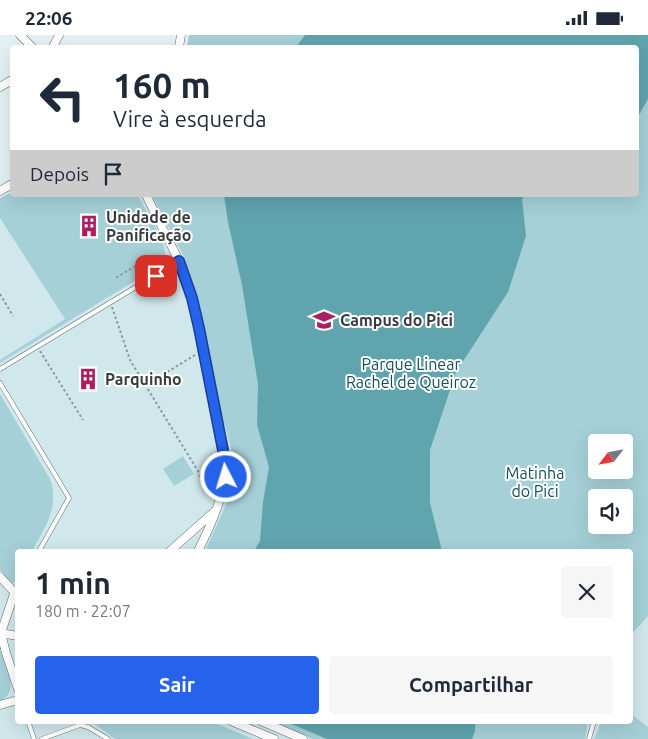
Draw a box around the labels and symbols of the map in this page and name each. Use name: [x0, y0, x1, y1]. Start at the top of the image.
place label: Unidade de Panificação: [106, 208, 191, 245]
building icon: Unidade de Panificação: [76, 213, 102, 239]
pin: [135, 255, 177, 297]
school or university icon: Campus do Pici: [311, 307, 337, 333]
place label: Campus do Pici: [340, 311, 453, 329]
park label: Parque Linear Rachel de Queiroz: [346, 355, 476, 391]
building icon: Parquinho: [75, 366, 101, 392]
place label: Parquinho: [105, 370, 182, 388]
north arrow: [588, 434, 632, 479]
position arrow: [199, 450, 251, 502]
park label: Matinha do Pici: [506, 464, 564, 500]

